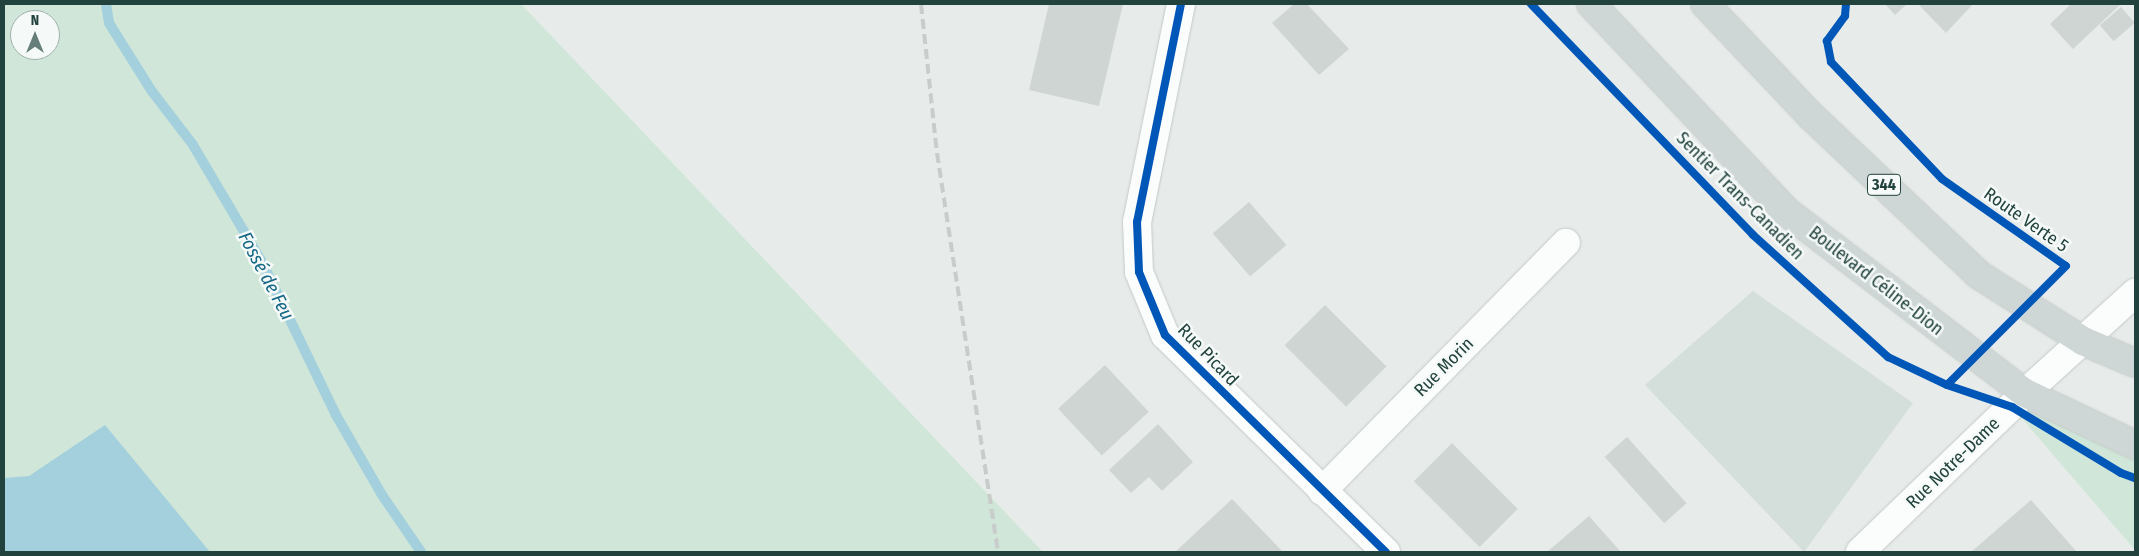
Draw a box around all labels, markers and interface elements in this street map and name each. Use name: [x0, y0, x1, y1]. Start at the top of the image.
north arrow: [10, 10, 60, 60]
text: N: [31, 12, 39, 29]
street label: Sentier Trans-Canadien: [1672, 128, 1808, 264]
road number: 344: [1866, 172, 1902, 198]
street label: Route Verte 5: [1980, 183, 2072, 257]
street label: Boulevard Céline-Dion: [1805, 222, 1947, 340]
water label: Fossé de Feu: [233, 228, 299, 324]
street label: Rue Picard: [1173, 319, 1243, 391]
street label: Rue Morin: [1410, 333, 1478, 401]
street label: Rue Notre-Dame: [1902, 413, 2004, 513]

